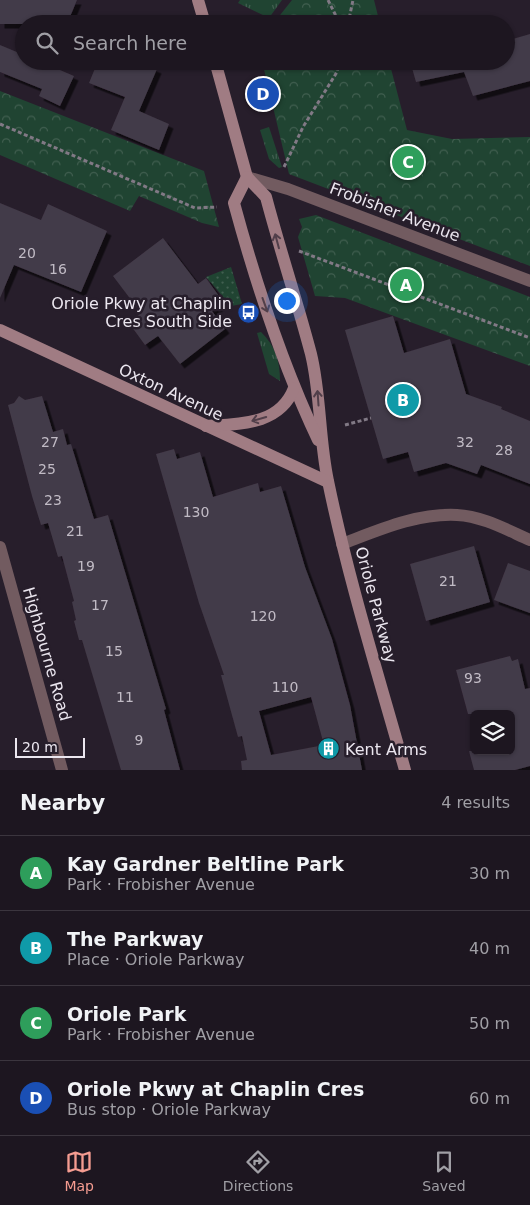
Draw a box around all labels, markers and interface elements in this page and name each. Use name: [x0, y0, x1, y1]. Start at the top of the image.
search box: [15, 15, 515, 70]
icon: search: [33, 29, 61, 57]
text: Search here: [73, 32, 187, 54]
pin: D: [247, 75, 279, 113]
pin: C: [392, 143, 424, 181]
street label: Frobisher Avenue: [327, 178, 463, 246]
one-way arrow: [272, 233, 282, 249]
house number: 20: [18, 245, 36, 261]
house number: 16: [49, 261, 67, 277]
pin: A: [390, 266, 422, 304]
your location: [274, 288, 300, 314]
place label: Oriole Pkwy at Chaplin Cres South Side: [51, 294, 232, 331]
one-way arrow: [261, 297, 270, 313]
bus stop icon: Oriole Pkwy at Chaplin Cres South Side: [236, 300, 260, 324]
street label: Oxton Avenue: [116, 360, 226, 424]
pin: B: [387, 381, 419, 419]
one-way arrow: [313, 390, 322, 406]
one-way arrow: [252, 415, 268, 424]
house number: 27: [41, 434, 59, 450]
house number: 32: [456, 434, 474, 450]
house number: 28: [495, 442, 513, 458]
house number: 25: [38, 461, 56, 477]
house number: 23: [44, 492, 62, 508]
house number: 130: [183, 504, 209, 520]
house number: 21: [66, 523, 84, 539]
street label: Oriole Parkway: [351, 545, 401, 665]
house number: 19: [77, 558, 95, 574]
house number: 21: [439, 573, 457, 589]
street label: Highbourne Road: [19, 585, 75, 723]
house number: 17: [91, 597, 109, 613]
house number: 120: [250, 608, 276, 624]
house number: 15: [105, 643, 123, 659]
house number: 93: [464, 670, 482, 686]
house number: 110: [272, 679, 298, 695]
house number: 11: [116, 689, 134, 705]
map controls: [470, 710, 515, 755]
button: layers: [470, 710, 515, 755]
house number: 9: [135, 732, 143, 748]
scale bar: [15, 735, 85, 758]
building icon: Kent Arms: [317, 737, 341, 761]
text: 20 m: [22, 739, 58, 755]
place label: Kent Arms: [345, 740, 427, 759]
text: Nearby: [20, 791, 105, 815]
text: 4 results: [441, 793, 510, 812]
text: Kay Gardner Beltline Park: [67, 853, 344, 875]
text: A: [30, 864, 42, 883]
text: 30 m: [469, 864, 510, 883]
text: Park · Frobisher Avenue: [67, 875, 255, 894]
text: The Parkway: [67, 928, 203, 950]
text: B: [30, 939, 42, 958]
text: 40 m: [469, 939, 510, 958]
text: Place · Oriole Parkway: [67, 950, 245, 969]
text: Oriole Park: [67, 1003, 186, 1025]
text: C: [30, 1014, 42, 1033]
text: 50 m: [469, 1014, 510, 1033]
text: Park · Frobisher Avenue: [67, 1025, 255, 1044]
text: Oriole Pkwy at Chaplin Cres: [67, 1078, 364, 1100]
text: D: [29, 1089, 43, 1108]
text: 60 m: [469, 1089, 510, 1108]
text: Bus stop · Oriole Parkway: [67, 1100, 271, 1119]
tab: Map: [64, 1148, 94, 1194]
tab: Directions: [223, 1148, 293, 1194]
tab: Saved: [422, 1148, 466, 1194]

